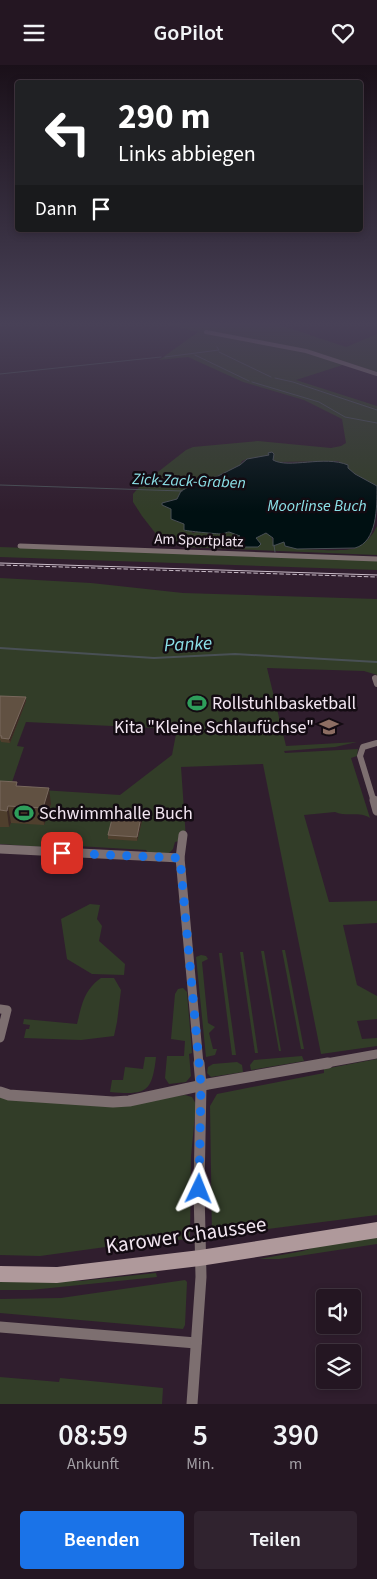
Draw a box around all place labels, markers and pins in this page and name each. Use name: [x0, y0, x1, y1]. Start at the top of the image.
place label: Rollstuhlbasketball: [212, 691, 356, 716]
sports icon: Rollstuhlbasketball: [186, 692, 208, 714]
place label: Kita "Kleine Schlaufüchse": [114, 715, 314, 740]
school or university icon: Kita "Kleine Schlaufüchse": [318, 716, 340, 738]
place label: Schwimmhalle Buch: [39, 801, 193, 826]
sports icon: Schwimmhalle Buch: [13, 802, 35, 824]
pin: [41, 832, 83, 874]

